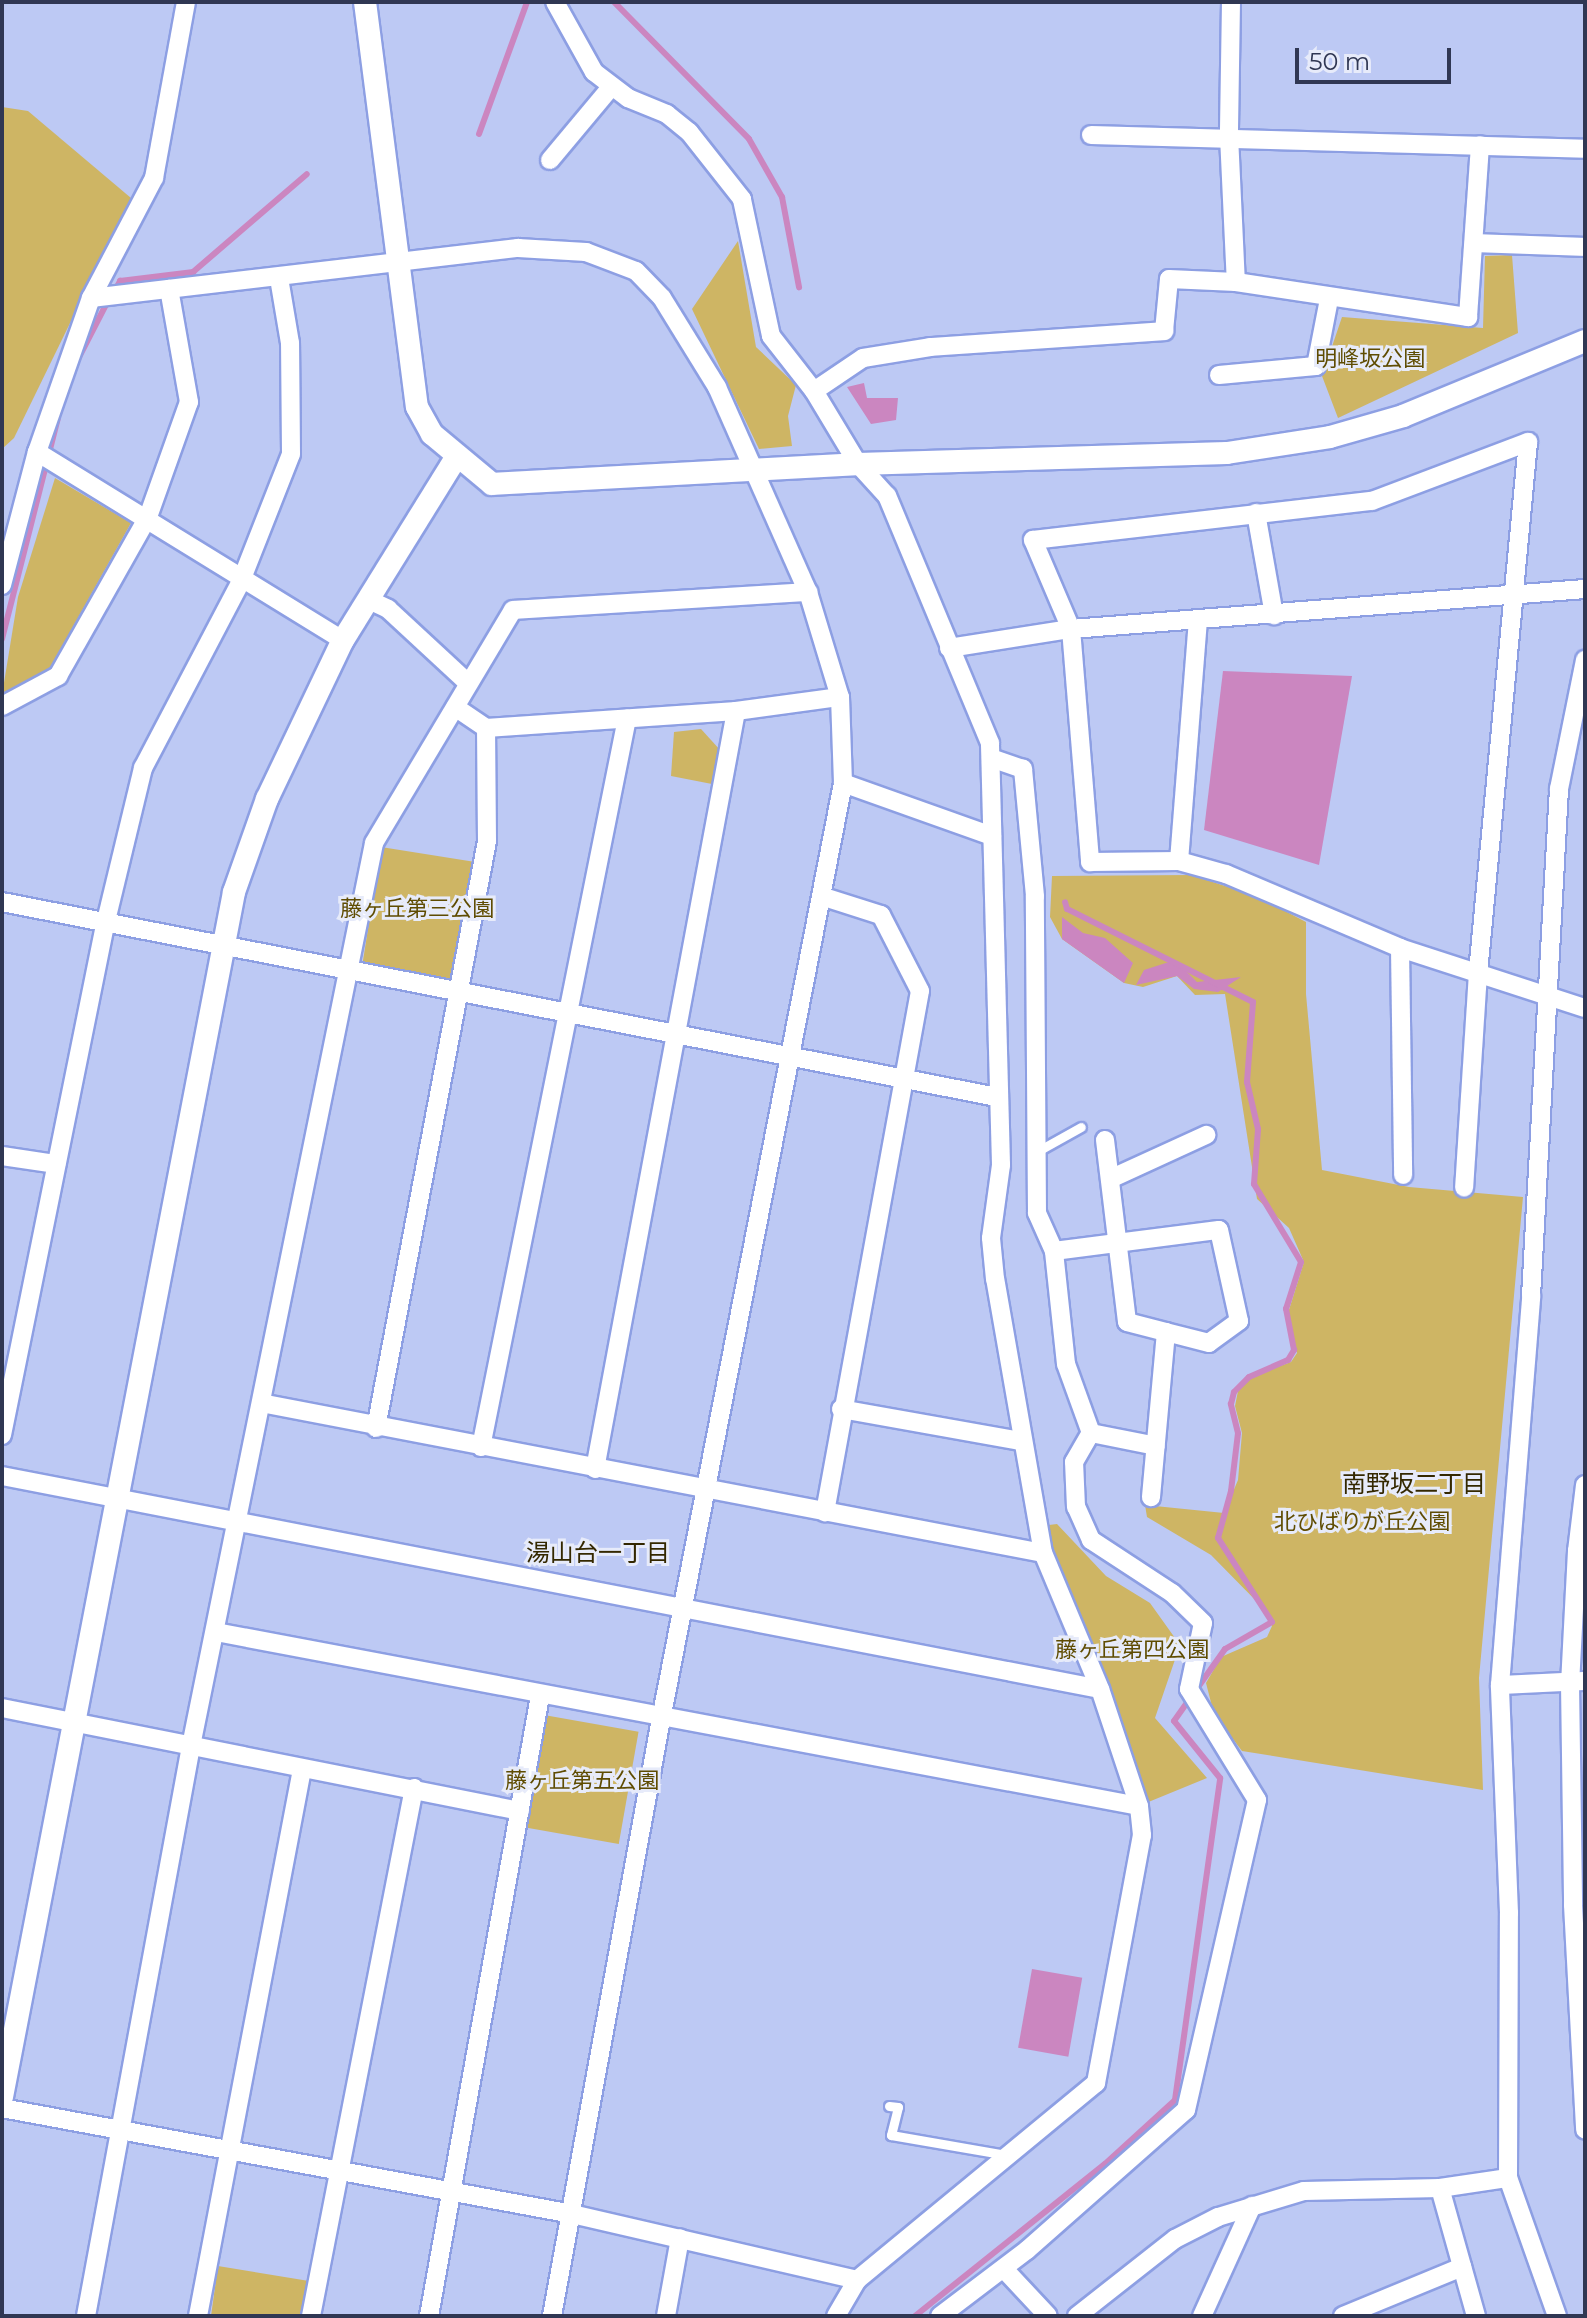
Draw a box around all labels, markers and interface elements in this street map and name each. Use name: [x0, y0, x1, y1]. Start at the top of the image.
scale bar: [1299, 32, 1455, 82]
text: 50 m: [1309, 47, 1370, 76]
park label: 明峰坂公園: [1315, 346, 1425, 372]
park label: 藤ヶ丘第三公園: [340, 896, 494, 922]
district label: 南野坂二丁目: [1342, 1470, 1486, 1498]
park label: 北ひばりが丘公園: [1274, 1509, 1450, 1535]
district label: 湯山台一丁目: [526, 1539, 670, 1567]
park label: 藤ヶ丘第四公園: [1055, 1637, 1209, 1663]
park label: 藤ヶ丘第五公園: [505, 1768, 659, 1794]

